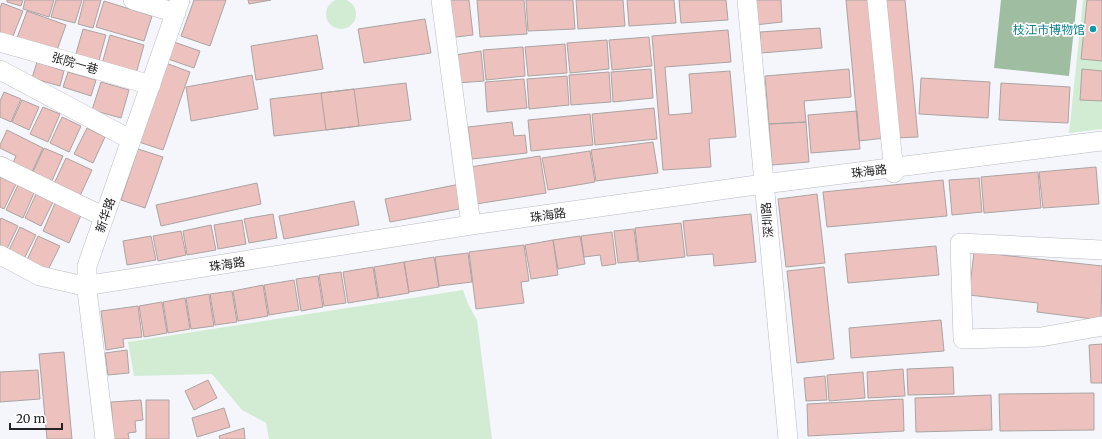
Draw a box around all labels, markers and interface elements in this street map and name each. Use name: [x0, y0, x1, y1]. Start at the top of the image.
place label: 枝江市博物馆: [1013, 22, 1085, 37]
marker: 枝江市博物馆: [1088, 24, 1098, 34]
street label: 张院一巷: [50, 49, 100, 77]
street label: 珠海路: [850, 161, 888, 181]
street label: 新华路: [92, 196, 118, 234]
street label: 深圳路: [758, 201, 776, 239]
street label: 珠海路: [529, 205, 567, 225]
street label: 珠海路: [208, 254, 246, 274]
scale bar: [10, 405, 62, 431]
text: 20 m: [16, 411, 45, 426]

